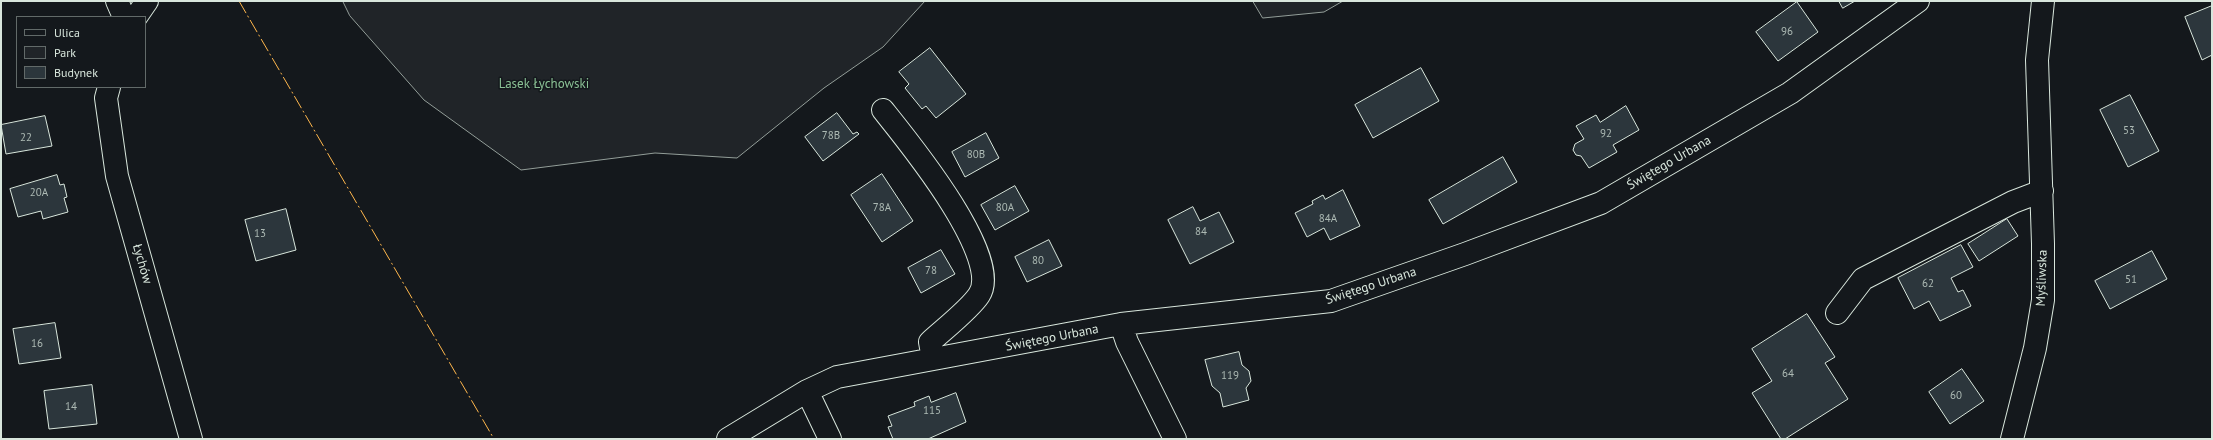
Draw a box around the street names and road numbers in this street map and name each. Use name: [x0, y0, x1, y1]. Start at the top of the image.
street label: Świętego Urbana: [1624, 133, 1714, 193]
street label: Łychów: [129, 242, 155, 286]
street label: Myśliwska: [2033, 249, 2051, 307]
street label: Świętego Urbana: [1324, 264, 1418, 308]
street label: Świętego Urbana: [1004, 321, 1100, 355]

